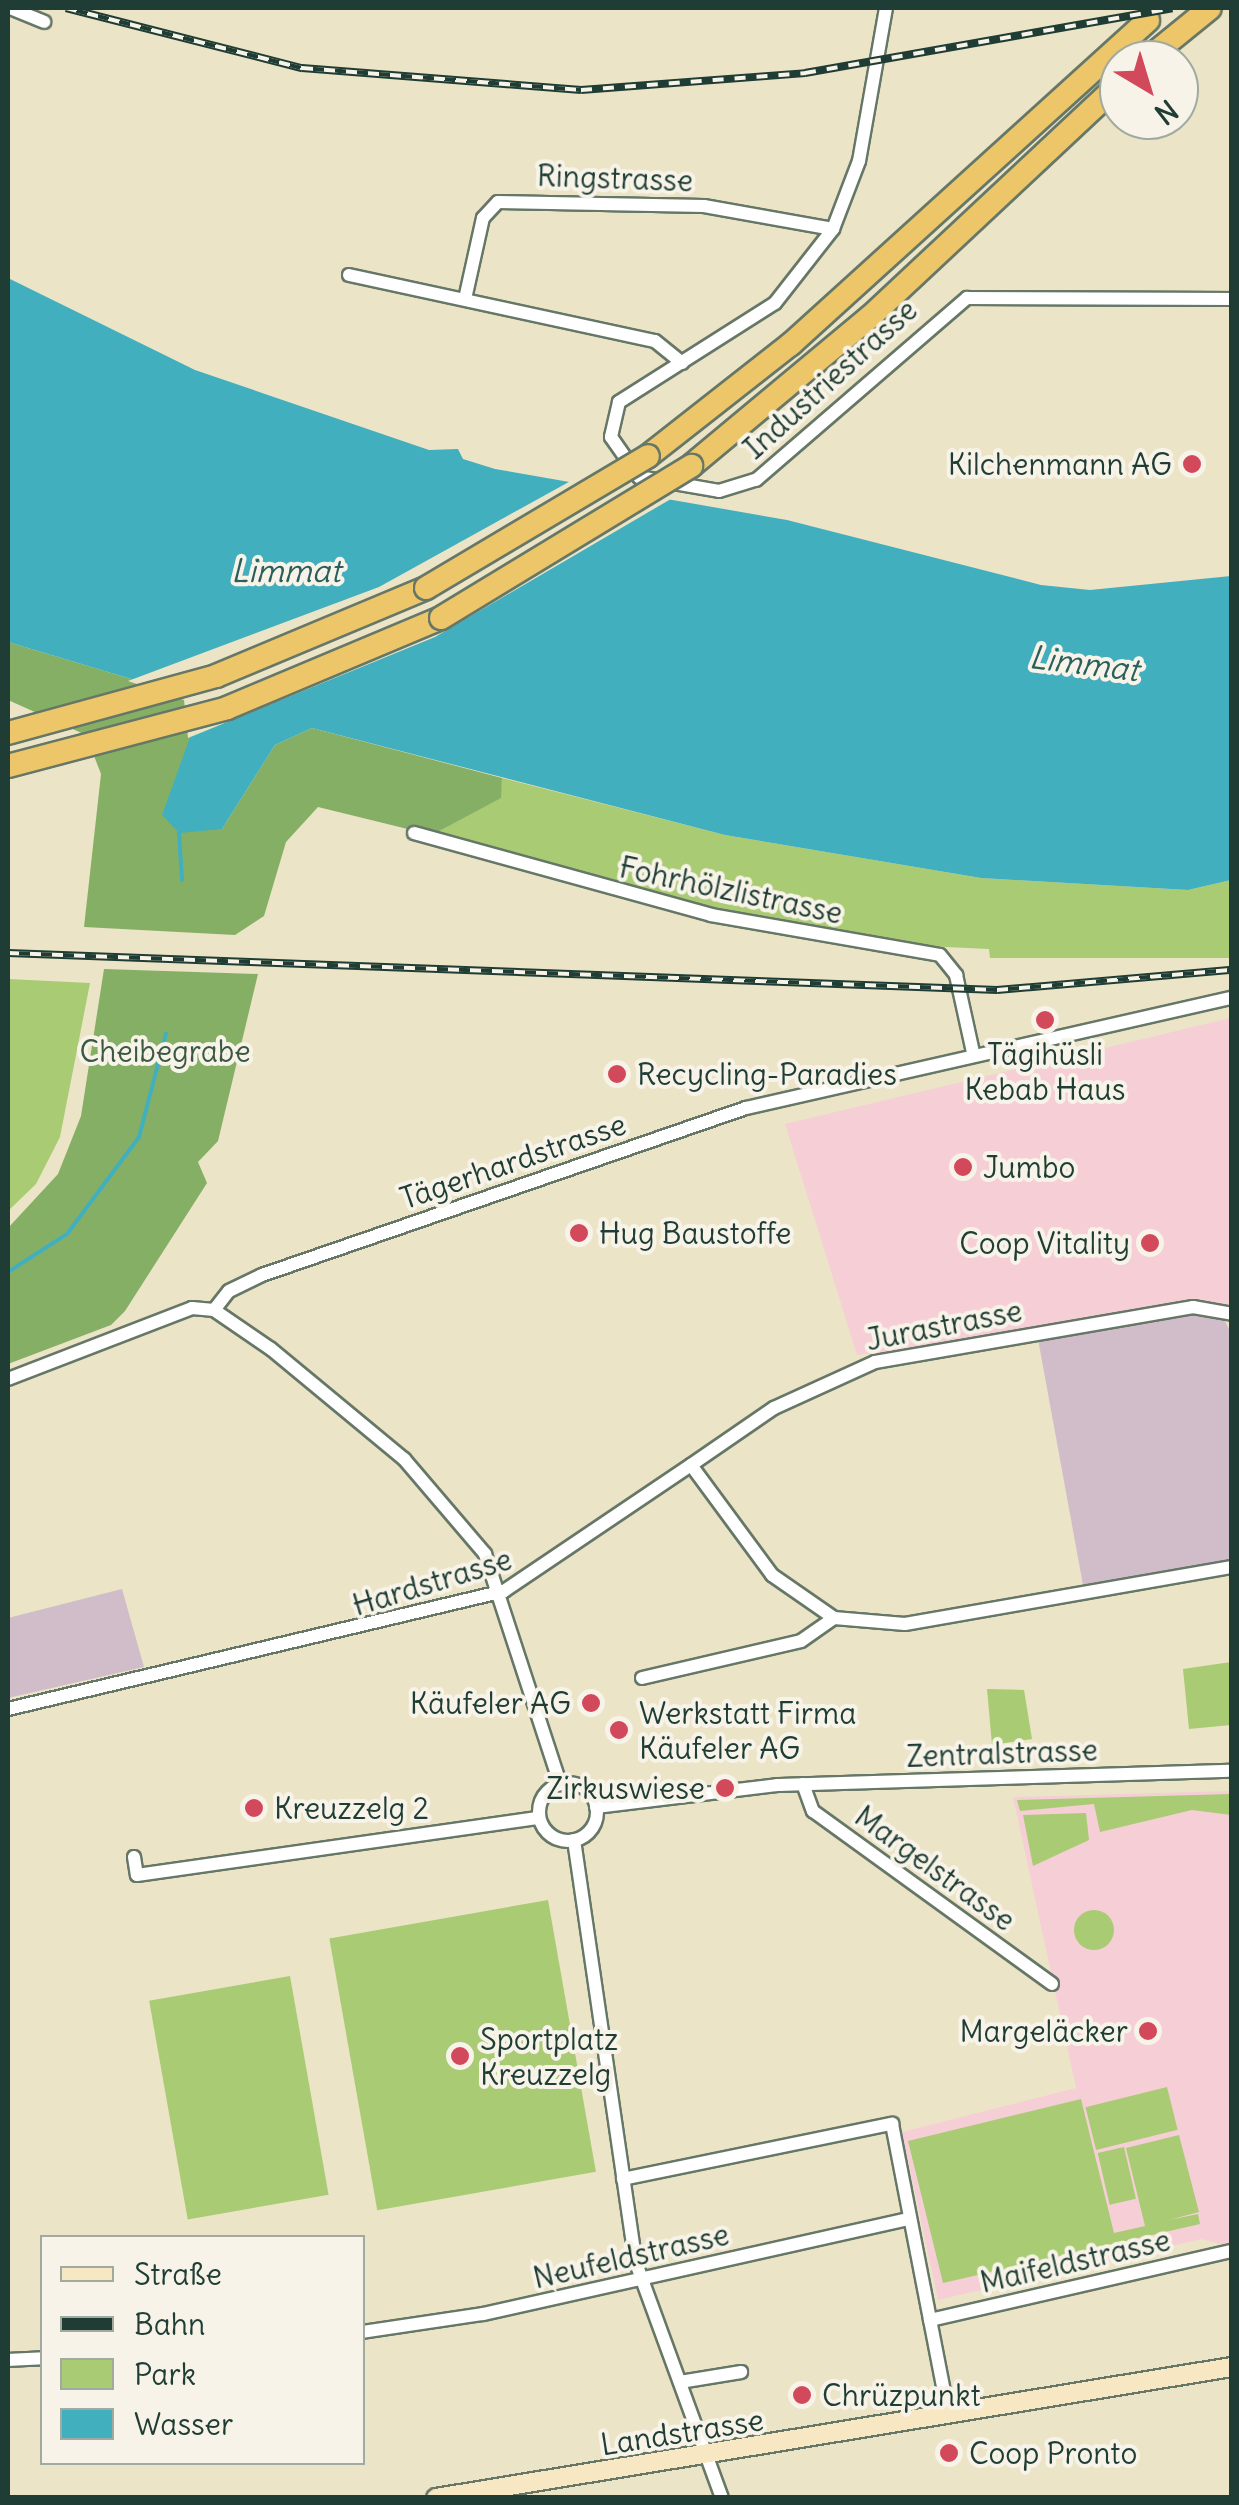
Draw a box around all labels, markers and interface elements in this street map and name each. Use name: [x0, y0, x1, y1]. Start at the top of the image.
north arrow: [1099, 40, 1199, 140]
text: N: [1148, 92, 1185, 132]
street label: Ringstrasse: [536, 157, 694, 199]
street label: Industriestrasse: [736, 292, 924, 466]
place label: Kilchenmann AG: [948, 446, 1172, 482]
marker: Kilchenmann AG: [1181, 453, 1203, 475]
water label: Limmat: [231, 552, 341, 590]
water label: Limmat: [1027, 638, 1141, 690]
street label: Fohrhölzlistrasse: [616, 849, 846, 931]
marker: Tägihüsli Kebab Haus: [1034, 1009, 1056, 1031]
park label: Cheibegrabe: [79, 1033, 251, 1069]
place label: Tägihüsli Kebab Haus: [964, 1036, 1126, 1106]
place label: Recycling-Paradies: [637, 1056, 897, 1092]
marker: Recycling-Paradies: [606, 1063, 628, 1085]
street label: Tägerhardstrasse: [395, 1106, 631, 1216]
place label: Jumbo: [983, 1149, 1075, 1185]
marker: Jumbo: [952, 1156, 974, 1178]
place label: Hug Baustoffe: [599, 1215, 791, 1251]
marker: Hug Baustoffe: [568, 1222, 590, 1244]
place label: Coop Vitality: [959, 1225, 1130, 1261]
marker: Coop Vitality: [1139, 1232, 1161, 1254]
street label: Jurastrasse: [863, 1292, 1025, 1358]
street label: Hardstrasse: [348, 1541, 516, 1623]
place label: Käufeler AG: [410, 1685, 571, 1721]
marker: Käufeler AG: [580, 1692, 602, 1714]
place label: Werkstatt Firma Käufeler AG: [639, 1695, 856, 1766]
marker: Werkstatt Firma Käufeler AG: [608, 1719, 630, 1741]
street label: Zentralstrasse: [906, 1732, 1098, 1774]
place label: Zirkuswiese: [546, 1770, 705, 1806]
marker: Zirkuswiese: [714, 1777, 736, 1799]
place label: Kreuzzelg 2: [274, 1790, 429, 1826]
marker: Kreuzzelg 2: [243, 1797, 265, 1819]
street label: Margelstrasse: [848, 1798, 1022, 1938]
place label: Margeläcker: [959, 2013, 1128, 2049]
marker: Margeläcker: [1137, 2020, 1159, 2042]
place label: Sportplatz Kreuzzelg: [480, 2021, 618, 2092]
marker: Sportplatz Kreuzzelg: [449, 2045, 471, 2067]
street label: Neufeldstrasse: [529, 2216, 733, 2296]
street label: Maifeldstrasse: [977, 2222, 1173, 2300]
legend: [40, 2235, 365, 2465]
text: Straße: [134, 2255, 222, 2293]
text: Bahn: [134, 2305, 205, 2343]
text: Park: [134, 2355, 196, 2393]
place label: Chrüzpunkt: [822, 2377, 981, 2413]
marker: Chrüzpunkt: [791, 2384, 813, 2406]
street label: Landstrasse: [598, 2401, 766, 2463]
text: Wasser: [134, 2405, 233, 2443]
place label: Coop Pronto: [969, 2435, 1137, 2471]
marker: Coop Pronto: [938, 2442, 960, 2464]

